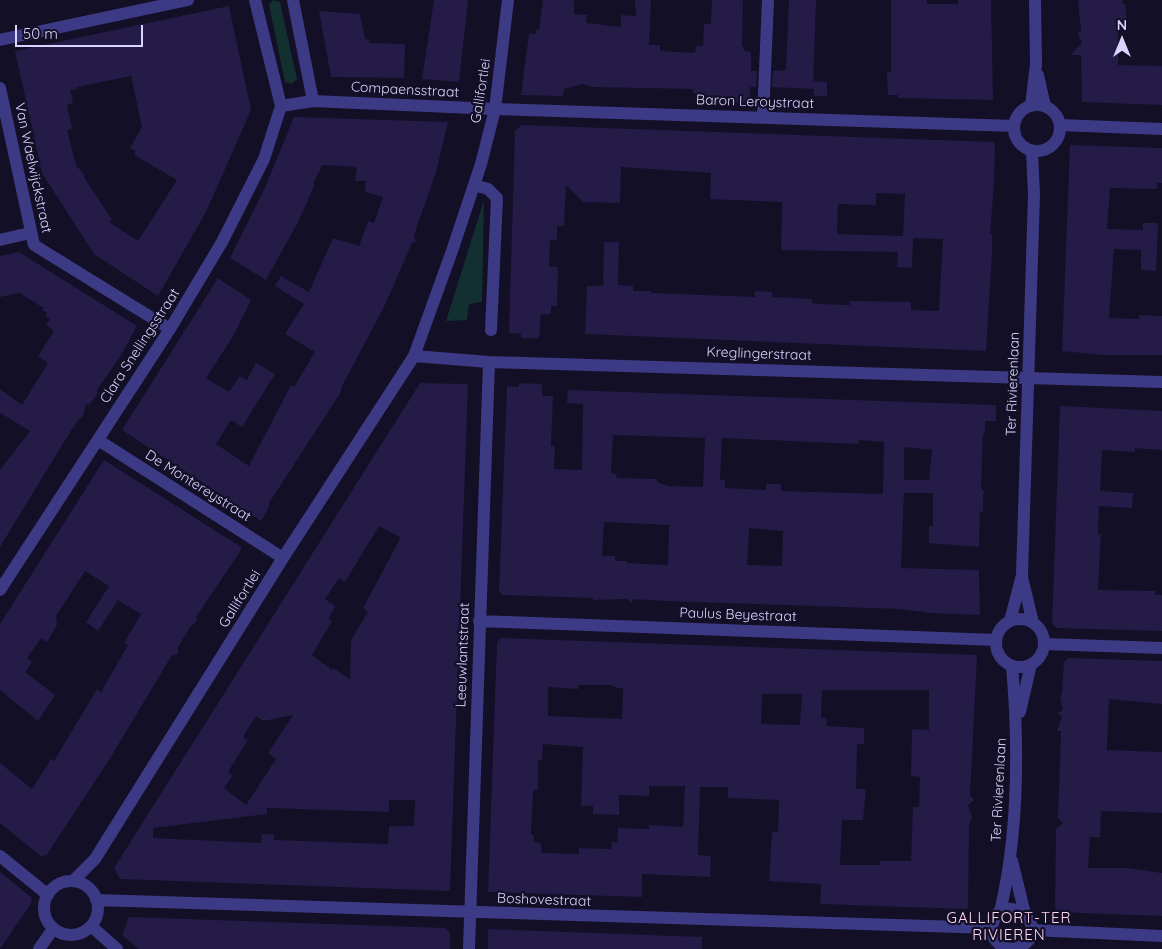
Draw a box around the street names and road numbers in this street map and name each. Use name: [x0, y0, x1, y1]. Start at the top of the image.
street label: Gallifortlei: [468, 58, 494, 124]
street label: Compaensstraat: [350, 79, 460, 101]
street label: Baron Leroystraat: [696, 92, 814, 112]
street label: Van Waelwijckstraat: [11, 101, 55, 235]
street label: Clara Snellingsstraat: [97, 286, 183, 406]
street label: Ter Rivierenlaan: [1003, 332, 1023, 436]
street label: Kreglingerstraat: [706, 344, 812, 364]
street label: De Montereystraat: [142, 447, 254, 525]
street label: Gallifortlei: [216, 567, 264, 631]
street label: Leeuwlantstraat: [453, 602, 473, 708]
street label: Paulus Beyestraat: [679, 605, 797, 625]
street label: Ter Rivierenlaan: [988, 738, 1010, 842]
street label: Boshovestraat: [497, 890, 591, 910]

